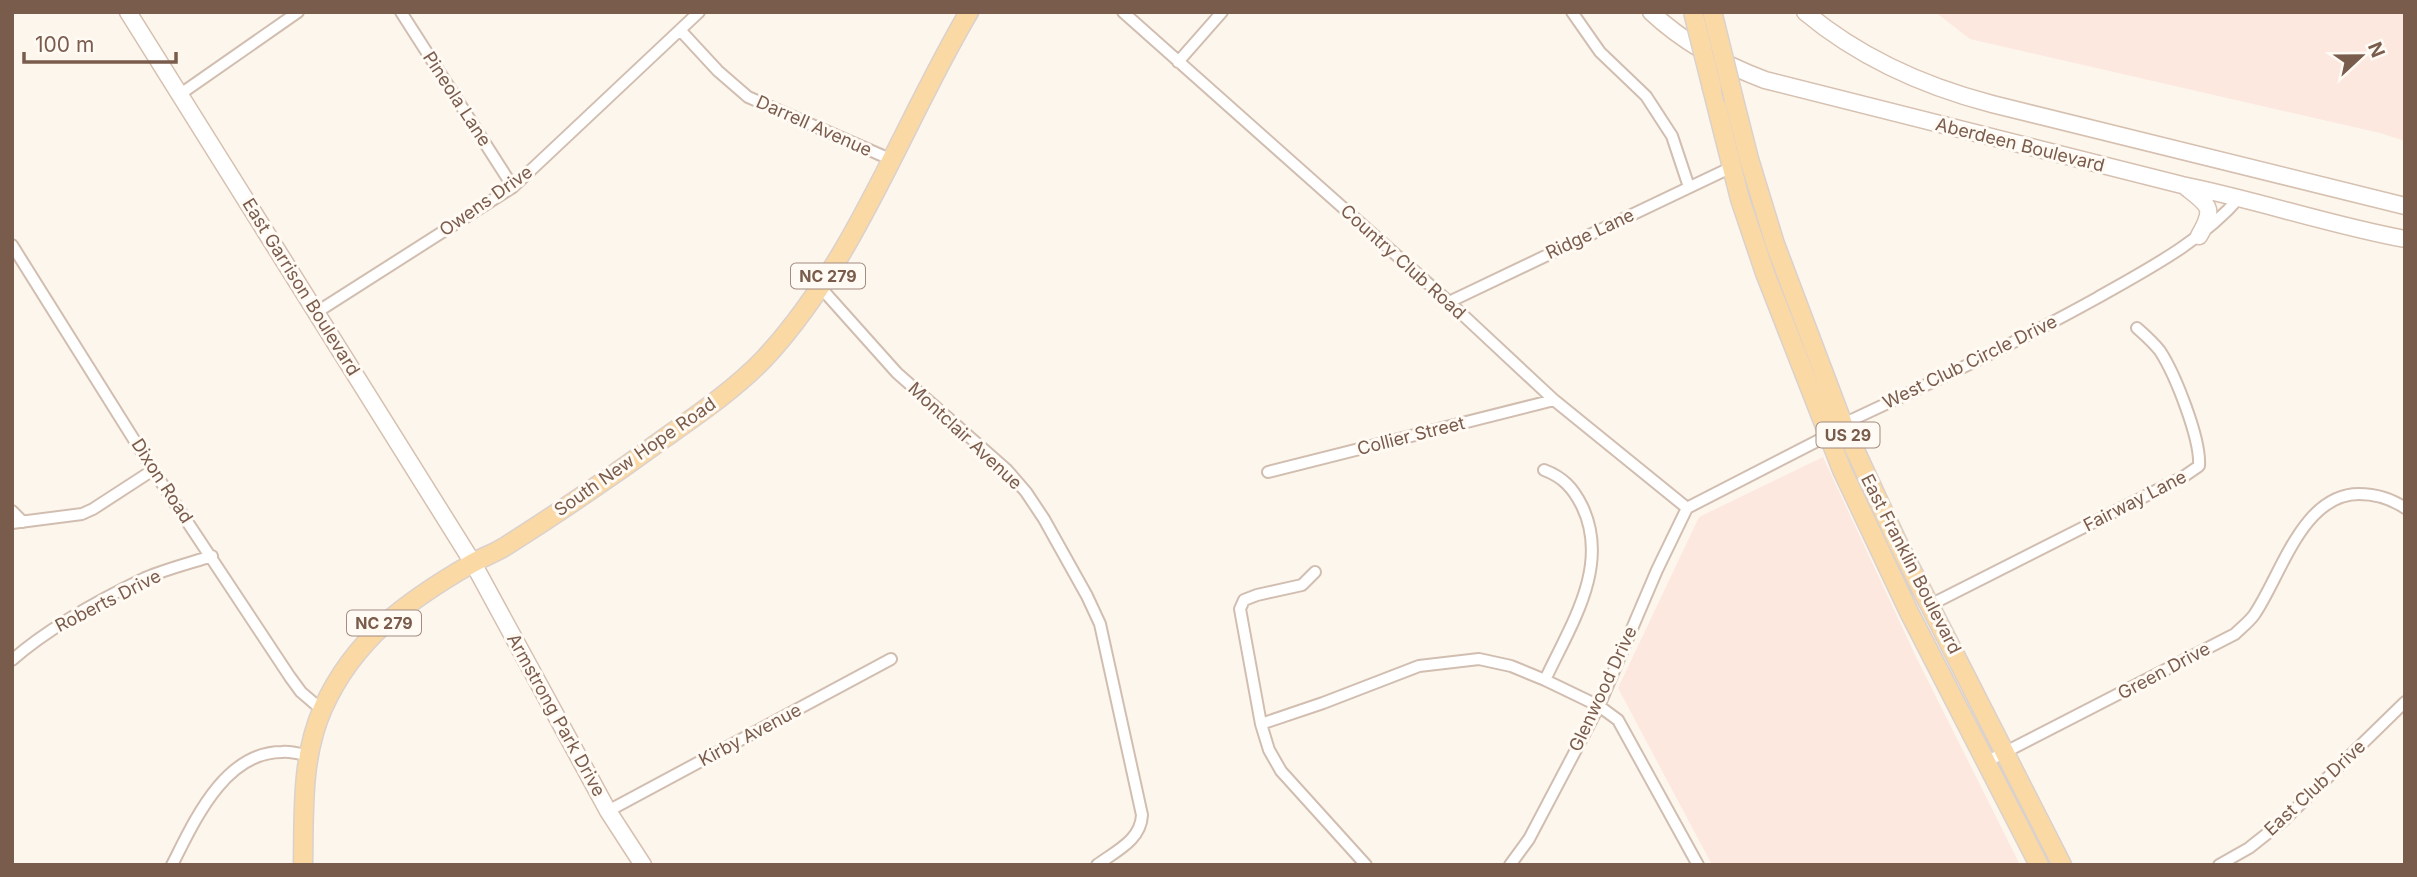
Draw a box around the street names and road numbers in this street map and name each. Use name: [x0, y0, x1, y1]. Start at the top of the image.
street label: Pineola Lane: [419, 47, 496, 150]
street label: Darrell Avenue: [753, 91, 875, 160]
street label: Aberdeen Boulevard: [1933, 113, 2107, 176]
street label: Owens Drive: [435, 161, 536, 240]
street label: East Garrison Boulevard: [238, 194, 365, 379]
street label: Country Club Road: [1336, 200, 1470, 323]
street label: Ridge Lane: [1542, 204, 1637, 263]
road number: NC 279: [791, 264, 865, 288]
street label: West Club Circle Drive: [1879, 310, 2060, 413]
street label: Montclair Avenue: [904, 378, 1026, 494]
street label: South New Hope Road: [550, 393, 719, 520]
street label: Collier Street: [1355, 412, 1467, 459]
road number: US 29: [1816, 422, 1880, 448]
street label: Dixon Road: [127, 434, 198, 527]
street label: Fairway Lane: [2080, 466, 2190, 536]
street label: East Franklin Boulevard: [1857, 471, 1966, 657]
street label: Roberts Drive: [51, 565, 164, 636]
road number: NC 279: [347, 610, 421, 636]
street label: Glenwood Drive: [1564, 623, 1641, 755]
street label: Armstrong Park Drive: [503, 630, 610, 800]
street label: Green Drive: [2114, 638, 2213, 704]
street label: Kirby Avenue: [695, 699, 805, 770]
street label: East Club Drive: [2260, 736, 2369, 840]

